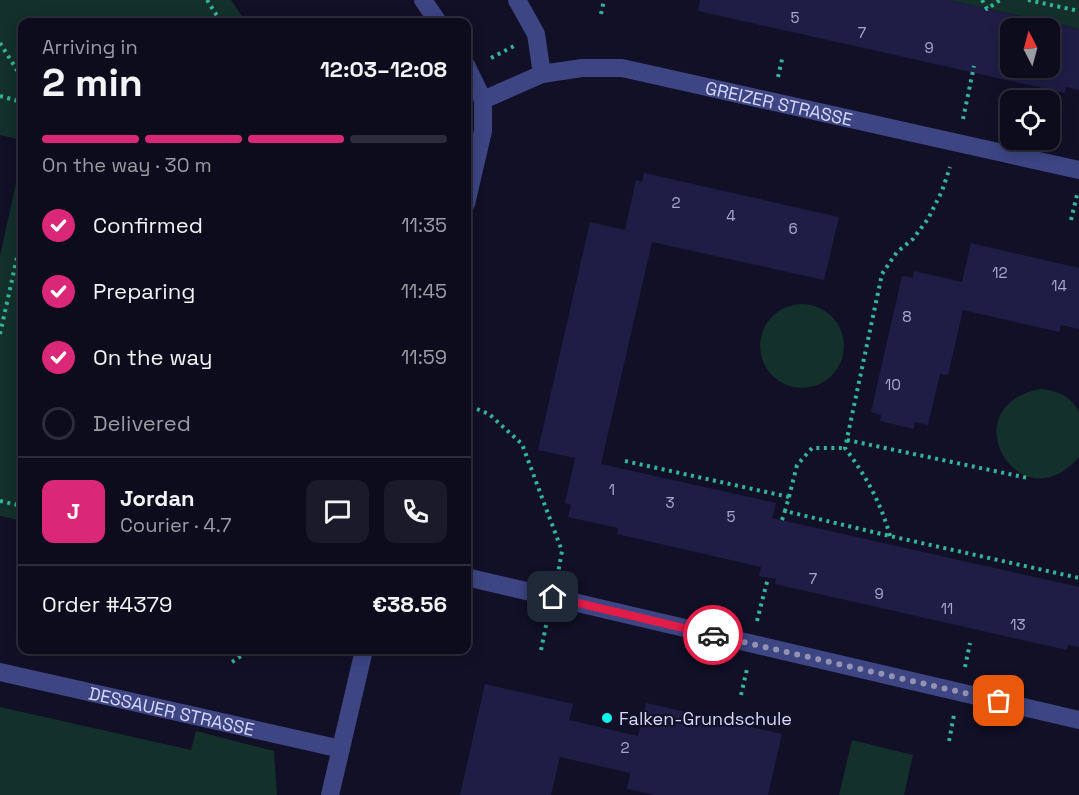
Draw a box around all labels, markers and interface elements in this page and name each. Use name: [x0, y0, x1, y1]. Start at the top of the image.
house number: 5: [791, 8, 800, 27]
north arrow: [1000, 18, 1060, 78]
map controls: [1000, 18, 1060, 150]
house number: 7: [858, 23, 866, 42]
text: Arriving in: [42, 34, 138, 60]
house number: 9: [924, 38, 934, 57]
text: 12:03–12:08: [320, 55, 447, 83]
text: 2 min: [42, 58, 143, 107]
street label: GREIZER STRASSE: [703, 75, 855, 131]
button: locate: [1000, 90, 1060, 150]
text: On the way · 30 m: [42, 152, 212, 178]
house number: 2: [671, 193, 681, 212]
house number: 4: [726, 206, 736, 225]
icon: check: [42, 209, 75, 242]
text: Confirmed: [93, 211, 203, 239]
text: 11:35: [401, 212, 447, 238]
house number: 6: [788, 219, 798, 238]
house number: 12: [992, 263, 1008, 282]
icon: check: [42, 275, 75, 308]
house number: 14: [1051, 276, 1067, 295]
text: Preparing: [93, 277, 195, 305]
text: 11:45: [401, 278, 447, 304]
house number: 8: [902, 307, 912, 326]
icon: check: [42, 341, 75, 374]
text: On the way: [93, 343, 212, 371]
text: 11:59: [401, 344, 447, 370]
house number: 10: [885, 375, 901, 394]
text: Delivered: [93, 409, 191, 437]
button: chat: [306, 480, 369, 543]
button: phone: [384, 480, 447, 543]
house number: 1: [609, 480, 615, 499]
text: Jordan: [120, 484, 195, 512]
house number: 3: [665, 493, 675, 512]
text: J: [67, 497, 80, 525]
house number: 5: [727, 507, 736, 526]
text: Courier · 4.7: [120, 512, 231, 538]
house number: 7: [809, 569, 817, 588]
pin: [527, 571, 578, 622]
icon: home: [536, 580, 569, 613]
house number: 9: [874, 584, 884, 603]
text: Order #4379: [42, 590, 172, 618]
text: €38.56: [372, 590, 447, 618]
house number: 11: [941, 599, 953, 618]
courier: [683, 605, 743, 665]
house number: 13: [1010, 615, 1026, 634]
icon: car: [697, 619, 730, 652]
pin: [973, 675, 1024, 726]
street label: DESSAUER STRASSE: [87, 681, 257, 741]
icon: bag: [982, 684, 1015, 717]
place label: Falken-Grundschule: [619, 707, 792, 730]
marker: Falken-Grundschule: [600, 711, 614, 725]
house number: 2: [620, 738, 630, 757]

